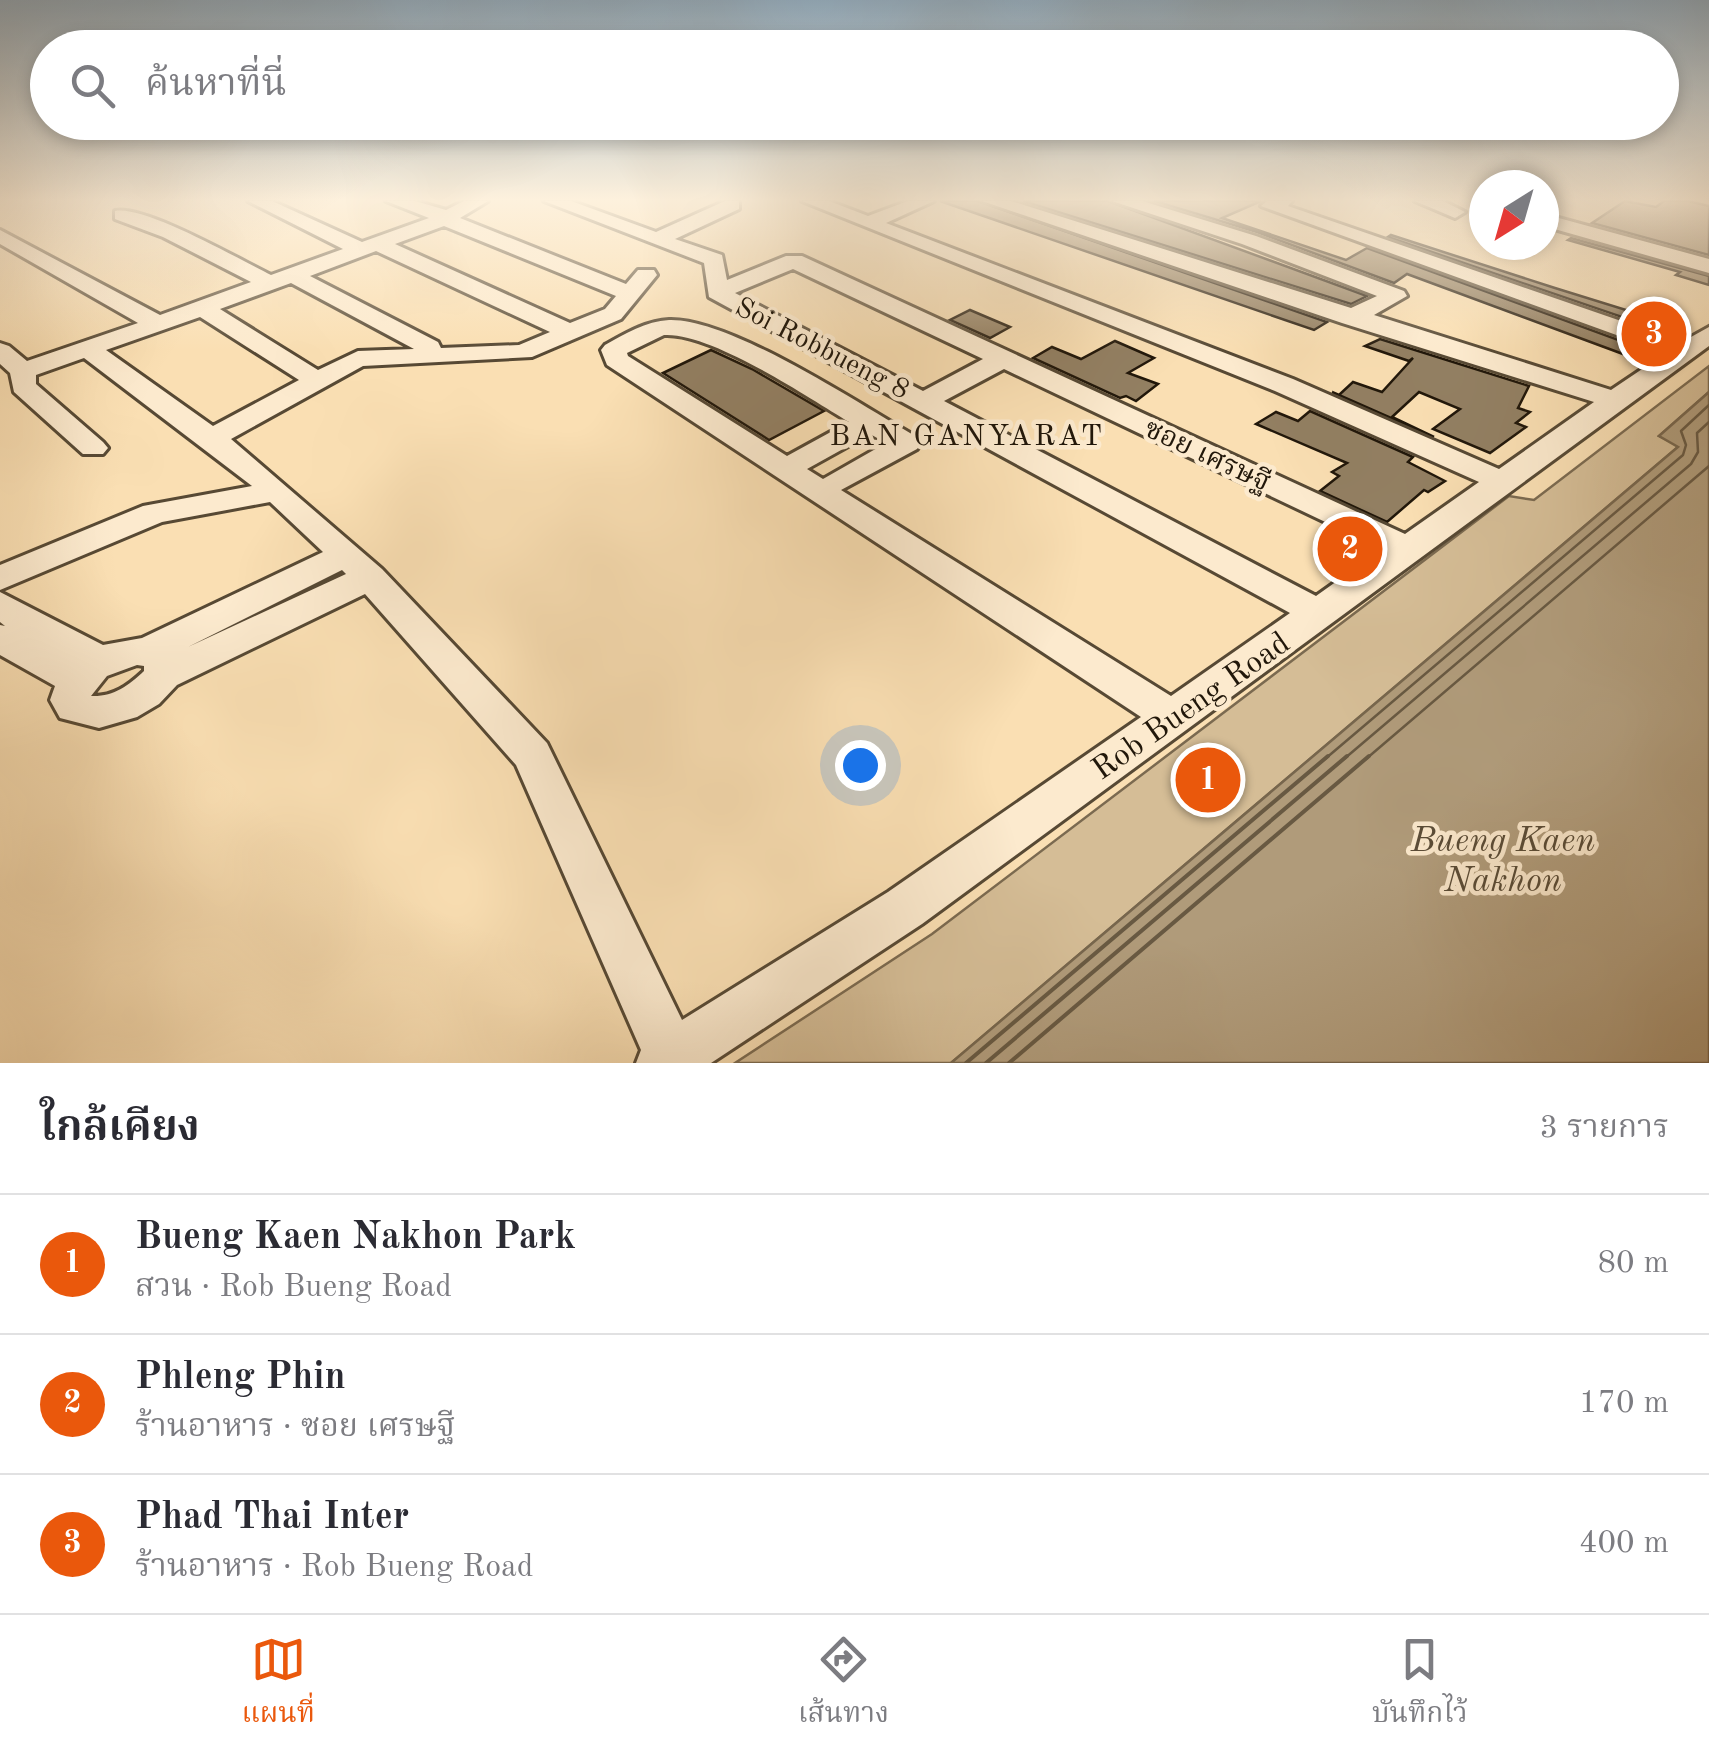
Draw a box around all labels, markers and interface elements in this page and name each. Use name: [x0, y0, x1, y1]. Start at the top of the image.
search box: [30, 30, 1679, 140]
icon: search: [65, 58, 120, 113]
text: ค้นหาที่นี่: [145, 66, 286, 104]
north arrow: [1469, 170, 1559, 260]
street label: Soi Robbueng 8: [730, 294, 913, 406]
pin: 3: [1622, 296, 1686, 372]
street label: ซอย เศรษฐี: [1139, 413, 1275, 499]
district label: BAN GANYARAT: [829, 422, 1105, 452]
pin: 2: [1318, 512, 1382, 586]
street label: Rob Bueng Road: [1087, 628, 1296, 787]
your location: [835, 740, 886, 791]
pin: 1: [1176, 742, 1240, 818]
water label: Bueng Kaen Nakhon: [1410, 824, 1595, 899]
text: ใกล้เคียง: [40, 1108, 200, 1150]
text: 3 รายการ: [1540, 1113, 1669, 1145]
text: Bueng Kaen Nakhon Park: [135, 1219, 576, 1257]
text: 1: [63, 1248, 82, 1280]
text: 80 m: [1598, 1248, 1669, 1280]
text: สวน · Rob Bueng Road: [135, 1272, 452, 1304]
text: Phleng Phin: [135, 1359, 346, 1397]
text: 2: [63, 1388, 82, 1420]
text: 170 m: [1579, 1388, 1669, 1420]
text: ร้านอาหาร · ซอย เศรษฐี: [135, 1412, 455, 1444]
text: Phad Thai Inter: [135, 1499, 409, 1537]
text: 3: [63, 1528, 82, 1560]
text: 400 m: [1579, 1528, 1669, 1560]
text: ร้านอาหาร · Rob Bueng Road: [135, 1552, 534, 1584]
tab: แผนที่: [242, 1632, 315, 1737]
tab: เส้นทาง: [798, 1632, 889, 1737]
tab: บันทึกไว้: [1372, 1632, 1467, 1737]

